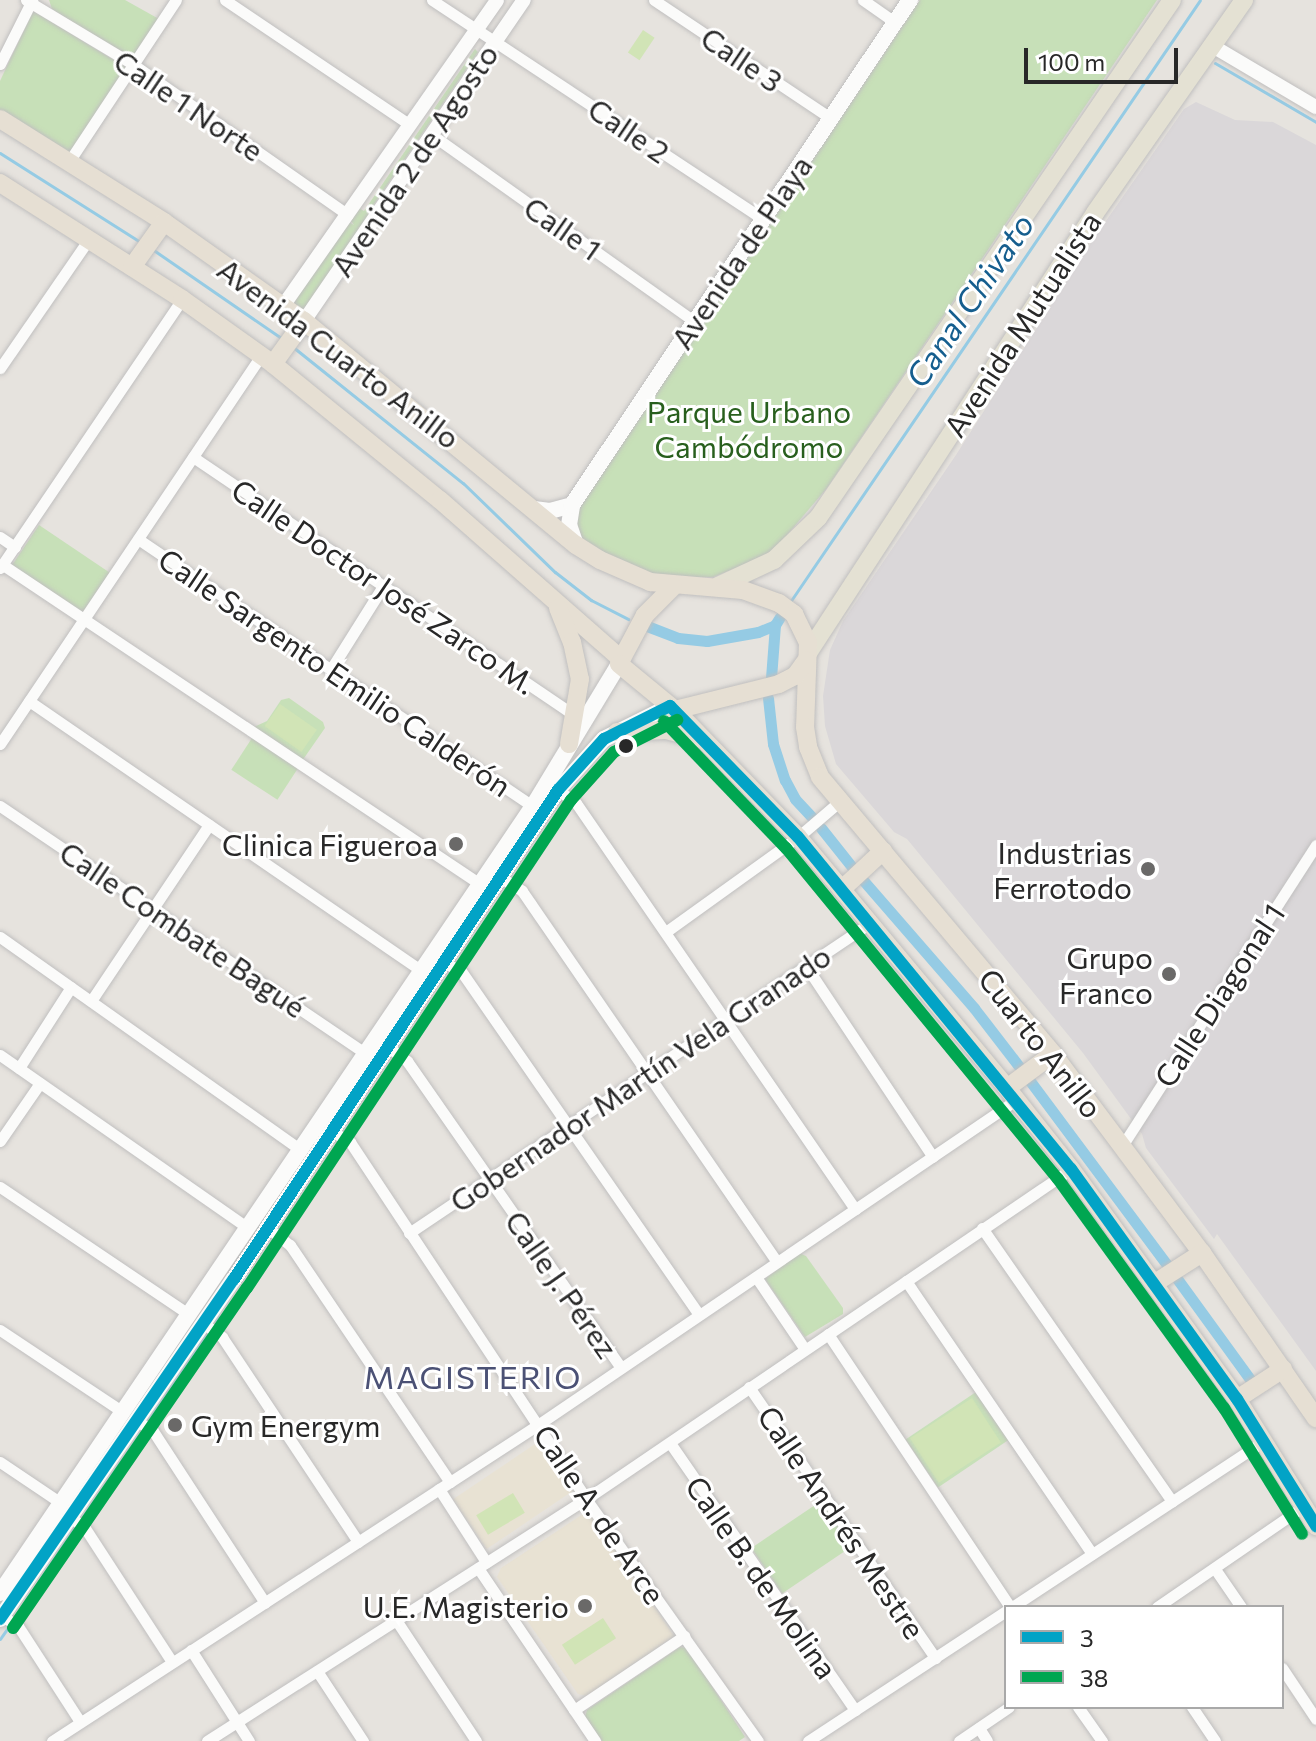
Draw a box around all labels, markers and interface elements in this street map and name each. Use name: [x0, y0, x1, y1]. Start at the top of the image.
street label: Calle 3: [695, 19, 789, 99]
scale bar: [1028, 32, 1182, 82]
street label: Avenida 2 de Agosto: [323, 37, 505, 283]
street label: Calle 1 Norte: [108, 42, 270, 168]
text: 100 m: [1038, 47, 1105, 76]
street label: Calle 2: [582, 90, 676, 170]
street label: Avenida de Playa: [663, 148, 819, 356]
street label: Calle 1: [518, 189, 608, 267]
street label: Avenida Mutualista: [936, 205, 1108, 443]
water label: Canal Chivato: [897, 206, 1041, 394]
street label: Avenida Cuarto Anillo: [211, 250, 467, 456]
park label: Parque Urbano Cambódromo: [647, 393, 851, 464]
street label: Calle Doctor José Zarco M.: [225, 471, 543, 701]
street label: Calle Sargento Emilio Calderón: [152, 540, 518, 804]
unlabelled marker: [618, 738, 634, 754]
place label: Clinica Figueroa: [222, 826, 438, 862]
street label: Calle Combate Bagué: [53, 833, 313, 1025]
marker: Clinica Figueroa: [445, 833, 467, 855]
place label: Industrias Ferrotodo: [993, 834, 1132, 904]
marker: Industrias Ferrotodo: [1139, 860, 1157, 878]
street label: Calle Diagonal 1: [1146, 897, 1292, 1093]
street label: Gobernador Martín Vela Granado: [443, 937, 837, 1219]
place label: Grupo Franco: [1059, 939, 1153, 1010]
street label: Cuarto Anillo: [972, 961, 1110, 1125]
marker: Grupo Franco: [1160, 965, 1178, 983]
street label: Calle J. Pérez: [498, 1204, 626, 1364]
district label: MAGISTERIO: [364, 1357, 582, 1395]
street label: Calle Andrés Mestre: [751, 1399, 933, 1645]
place label: Gym Energym: [191, 1407, 381, 1443]
marker: Gym Energym: [166, 1416, 184, 1434]
street label: Calle A. de Arce: [527, 1418, 673, 1610]
street label: Calle B. de Molina: [679, 1469, 845, 1685]
place label: U.E. Magisterio: [363, 1588, 569, 1624]
marker: U.E. Magisterio: [576, 1597, 594, 1615]
legend: [1004, 1605, 1284, 1709]
text: 3: [1080, 1623, 1094, 1652]
text: 38: [1080, 1663, 1108, 1692]

